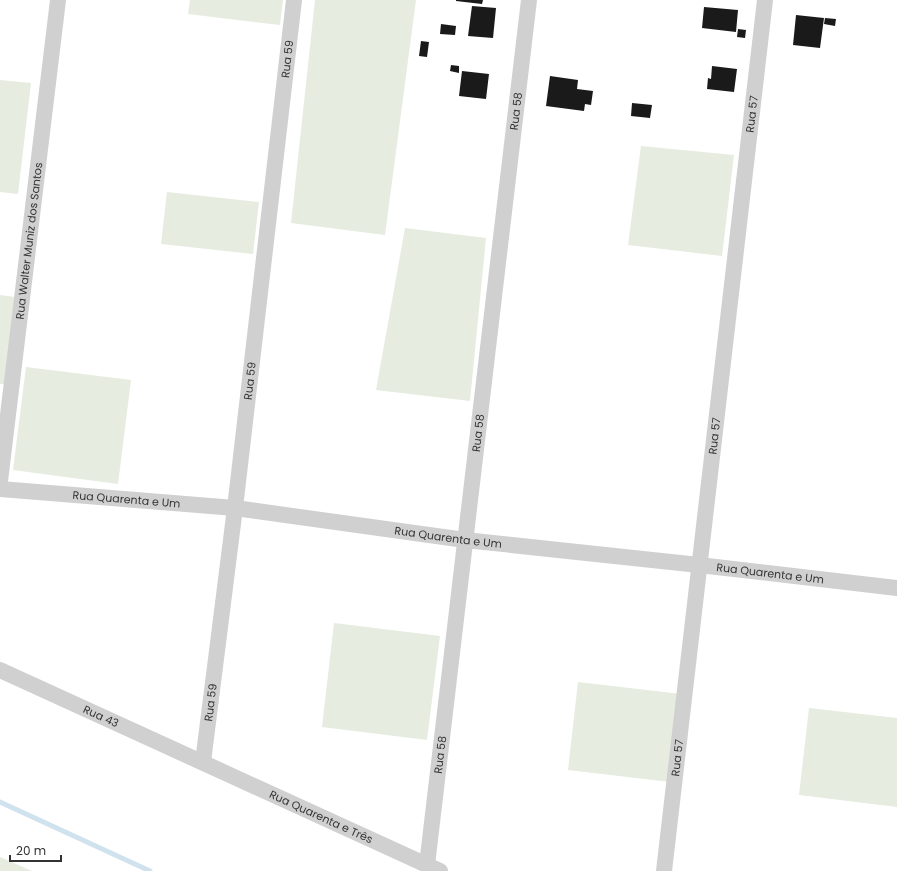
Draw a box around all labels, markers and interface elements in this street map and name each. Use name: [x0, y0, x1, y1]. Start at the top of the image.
street label: Rua 59: [277, 39, 297, 79]
street label: Rua 58: [506, 91, 526, 131]
street label: Rua 57: [742, 95, 762, 133]
street label: Rua Walter Muniz dos Santos: [12, 161, 46, 320]
street label: Rua 59: [240, 361, 260, 401]
street label: Rua 58: [468, 413, 488, 453]
street label: Rua 57: [704, 417, 725, 455]
street label: Rua Quarenta e Um: [72, 487, 181, 512]
street label: Rua Quarenta e Um: [393, 522, 503, 552]
street label: Rua Quarenta e Um: [716, 559, 825, 587]
street label: Rua 59: [200, 683, 221, 722]
street label: Rua 43: [81, 701, 121, 731]
street label: Rua 58: [430, 735, 450, 775]
street label: Rua 57: [667, 738, 687, 777]
street label: Rua Quarenta e Três: [267, 786, 376, 847]
scale bar: [10, 837, 61, 863]
text: 20 m: [16, 842, 46, 859]

